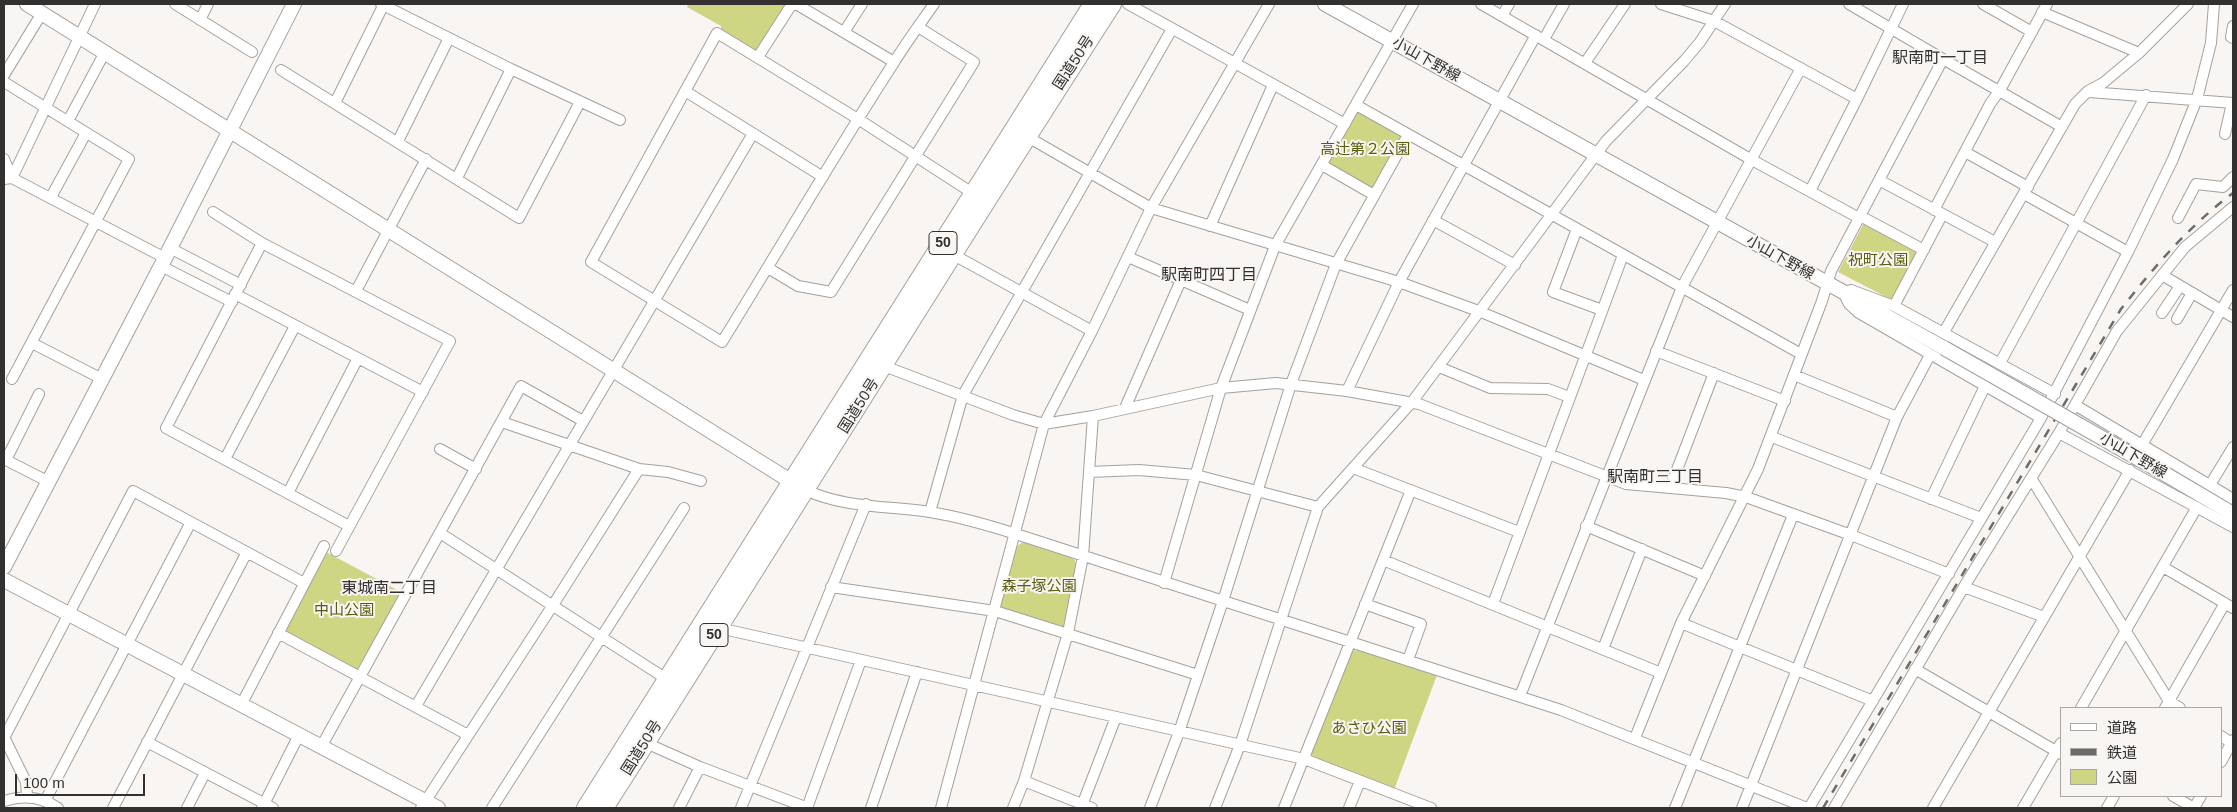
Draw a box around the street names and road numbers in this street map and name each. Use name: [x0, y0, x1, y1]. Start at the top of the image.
street label: 国道50号: [1050, 32, 1098, 94]
street label: 小山下野線: [1389, 34, 1463, 86]
road number: 50: [929, 232, 957, 254]
street label: 小山下野線: [1743, 232, 1817, 284]
street label: 国道50号: [835, 375, 883, 437]
street label: 小山下野線: [2096, 429, 2170, 483]
road number: 50: [700, 624, 728, 646]
street label: 国道50号: [618, 717, 666, 779]

